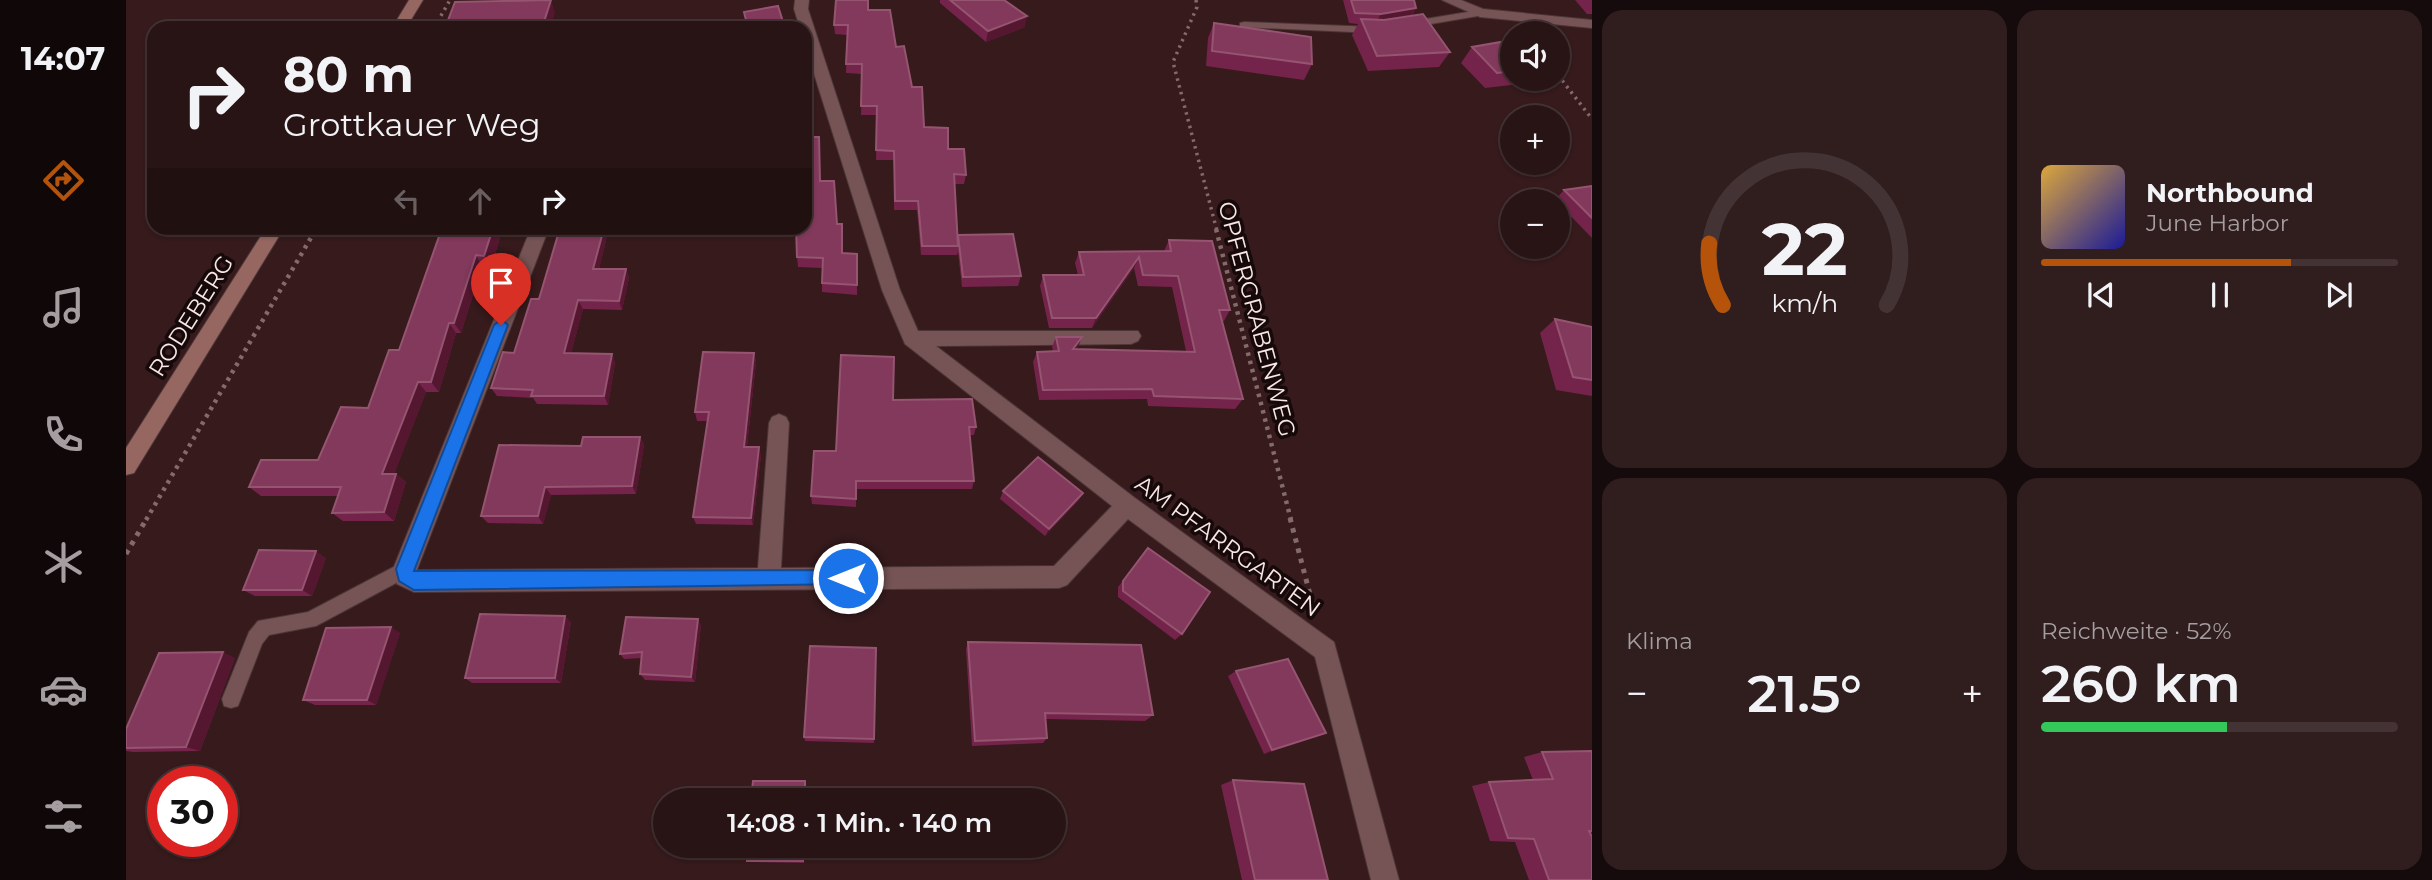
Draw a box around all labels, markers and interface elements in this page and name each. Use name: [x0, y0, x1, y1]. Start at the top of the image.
map controls: [1500, 21, 1570, 259]
button: sound: [1500, 21, 1570, 91]
text: 14:07: [21, 39, 105, 78]
text: 80 m: [283, 45, 414, 104]
icon: right: [168, 49, 259, 140]
text: Grottkauer Weg: [283, 105, 541, 144]
button: +: [1500, 105, 1570, 175]
icon: directions: [39, 156, 88, 205]
text: Northbound: [2146, 177, 2314, 209]
icon: left: [388, 182, 426, 220]
icon: ahead: [461, 182, 499, 220]
icon: right: [534, 182, 572, 220]
button: −: [1500, 189, 1570, 259]
street label: OPFERGRABENWEG: [1212, 198, 1302, 440]
text: 22: [1762, 206, 1847, 294]
text: June Harbor: [2146, 209, 2289, 237]
street label: RODEBERG: [143, 250, 239, 382]
pin: [471, 253, 531, 325]
icon: arrive: [482, 264, 520, 302]
icon: previous: [2082, 276, 2120, 314]
icon: pause: [2201, 276, 2239, 314]
icon: next: [2320, 276, 2358, 314]
icon: music: [39, 283, 88, 332]
text: km/h: [1771, 288, 1838, 318]
icon: phone: [39, 410, 88, 459]
street label: AM PFARRGARTEN: [1130, 469, 1326, 623]
icon: climate: [39, 538, 88, 587]
position arrow: [811, 541, 885, 615]
text: Reichweite · 52%: [2041, 617, 2231, 645]
text: Klima: [1626, 627, 1693, 655]
text: 260 km: [2041, 652, 2241, 715]
text: 21.5°: [1747, 662, 1862, 725]
icon: car: [39, 665, 88, 714]
text: −: [1626, 670, 1648, 717]
text: +: [1961, 670, 1983, 717]
speed limit sign: 30: [147, 766, 238, 857]
icon: filters: [39, 792, 88, 841]
text: 14:08 · 1 Min. · 140 m: [727, 807, 992, 839]

